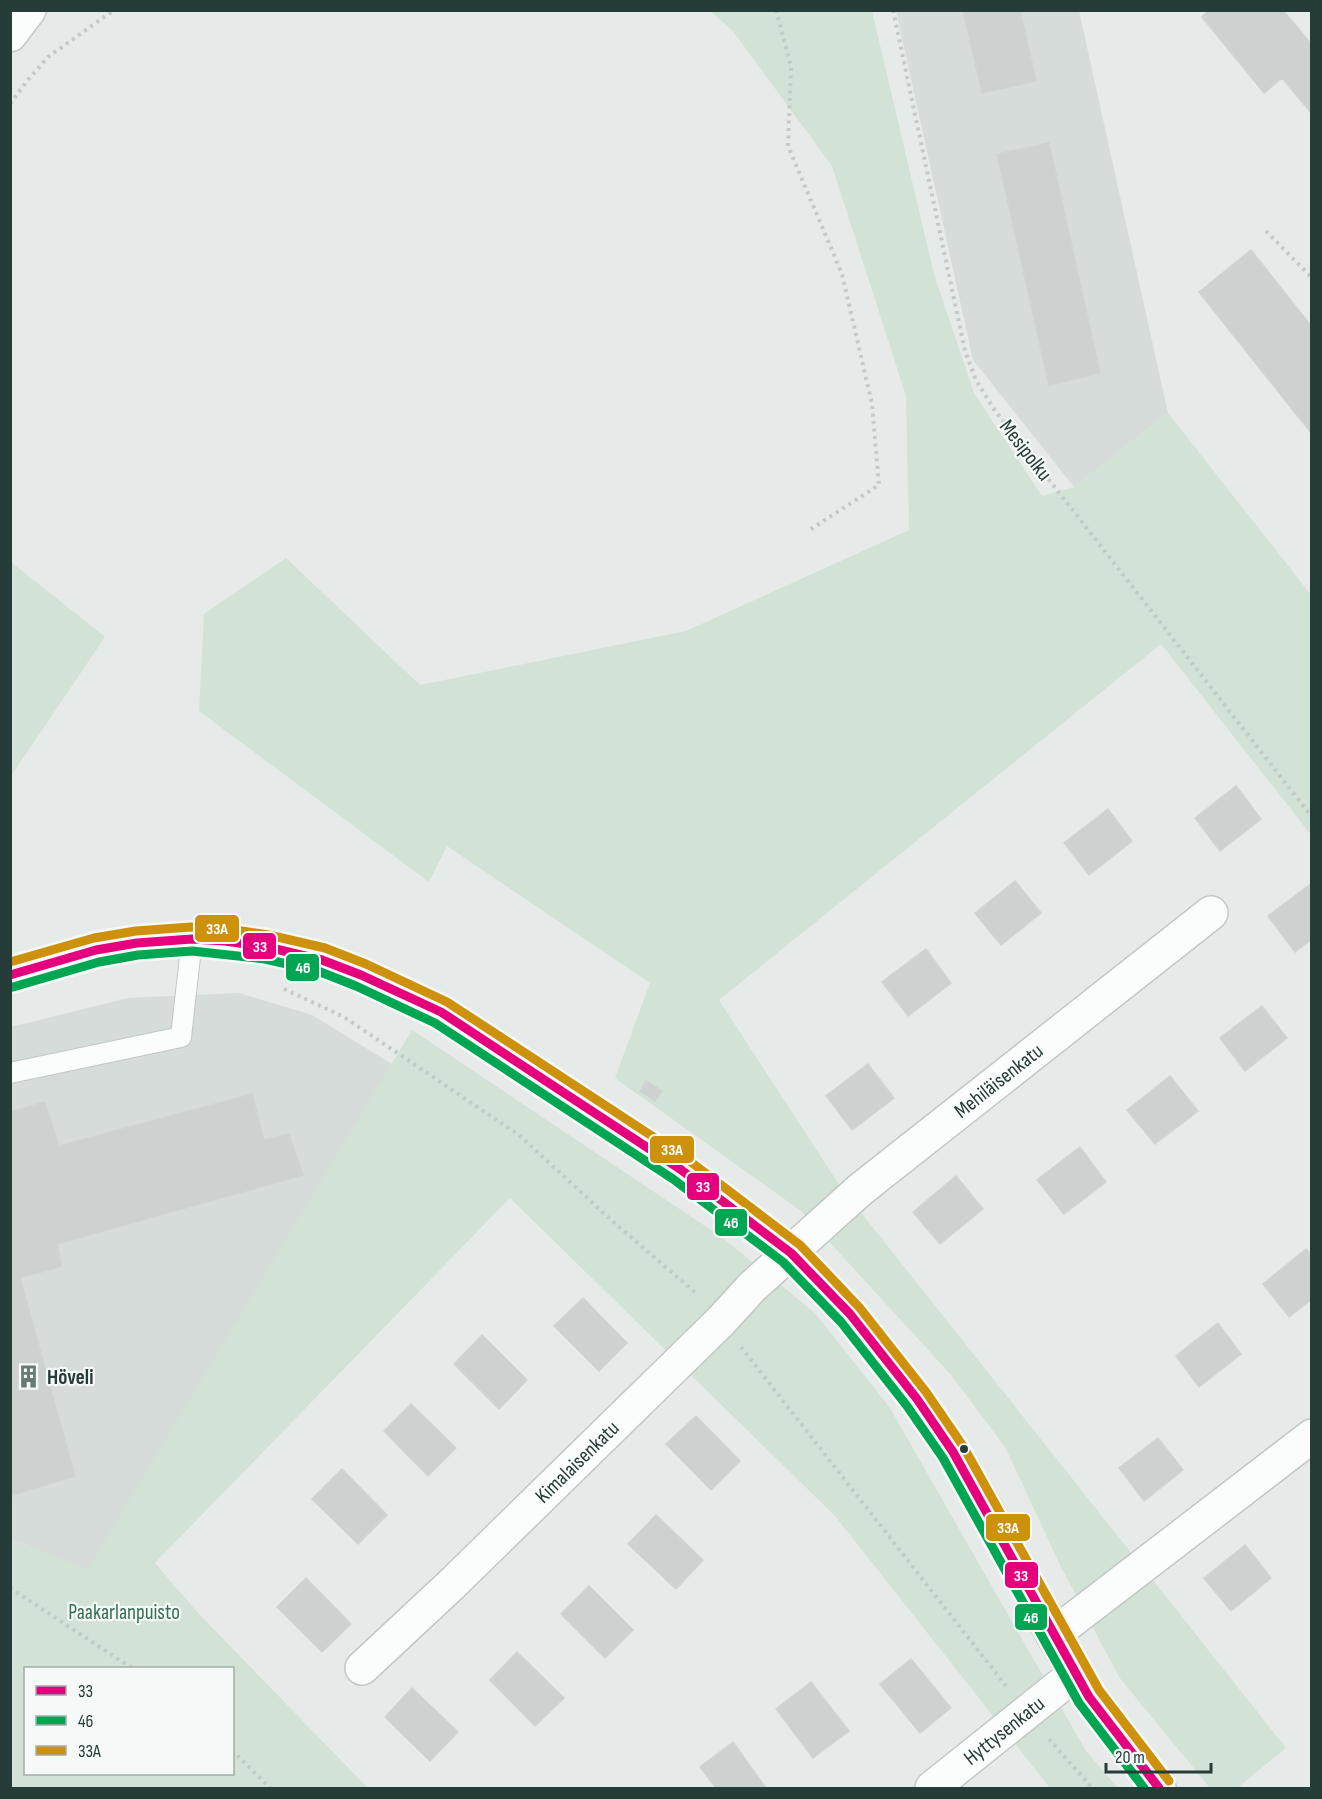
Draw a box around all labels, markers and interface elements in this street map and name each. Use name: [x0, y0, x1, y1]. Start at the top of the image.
street label: Mesipolku: [994, 415, 1057, 486]
line badge: 33A: [194, 914, 240, 943]
text: 33A: [206, 920, 228, 939]
line badge: 33: [242, 932, 277, 960]
text: 33: [253, 938, 267, 957]
line badge: 46: [285, 953, 320, 982]
text: 46: [296, 959, 310, 978]
street label: Mehiläisenkatu: [949, 1038, 1048, 1124]
line badge: 33A: [649, 1135, 695, 1164]
text: 33A: [661, 1141, 683, 1160]
line badge: 33: [686, 1172, 720, 1201]
text: 33: [696, 1178, 710, 1197]
line badge: 46: [714, 1208, 748, 1237]
text: 46: [724, 1214, 738, 1233]
building icon: Höveli: [16, 1364, 42, 1390]
place label: Höveli: [47, 1365, 94, 1390]
street label: Kimalaisenkatu: [530, 1416, 624, 1509]
unlabelled marker: [958, 1443, 970, 1455]
line badge: 33A: [985, 1513, 1031, 1542]
text: 33A: [997, 1519, 1019, 1538]
line badge: 33: [1004, 1561, 1039, 1589]
text: 33: [1014, 1567, 1028, 1586]
park label: Paakarlanpuisto: [68, 1600, 180, 1625]
line badge: 46: [1014, 1603, 1048, 1631]
text: 46: [1024, 1609, 1038, 1628]
legend: [24, 1667, 234, 1775]
text: 33: [78, 1681, 93, 1702]
street label: Hyttysenkatu: [959, 1691, 1050, 1771]
text: 46: [78, 1711, 94, 1732]
scale bar: [1106, 1736, 1211, 1774]
text: 33A: [78, 1741, 101, 1762]
text: 20 m: [1115, 1747, 1145, 1768]

